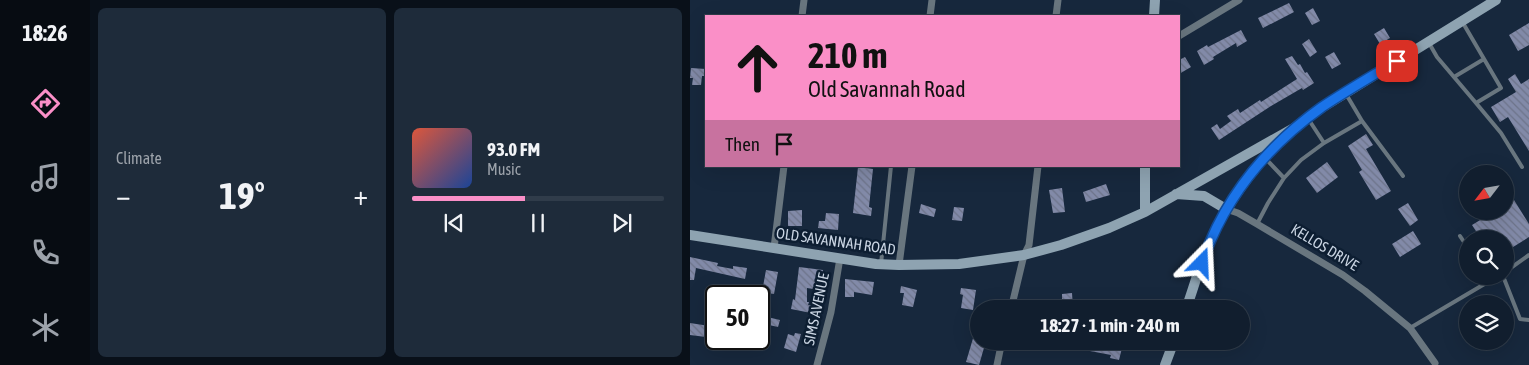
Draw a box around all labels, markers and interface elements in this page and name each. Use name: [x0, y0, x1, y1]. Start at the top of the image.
text: 18:26: [22, 20, 68, 46]
icon: ahead: [725, 35, 790, 100]
text: 210 m: [808, 35, 887, 75]
pin: [1376, 40, 1418, 82]
icon: arrive: [1383, 47, 1411, 75]
text: Old Savannah Road: [808, 76, 966, 102]
icon: directions: [28, 86, 63, 121]
icon: arrive: [770, 130, 798, 158]
text: Then: [725, 133, 760, 155]
text: 93.0 FM: [487, 138, 540, 160]
text: Climate: [116, 149, 162, 167]
icon: music: [28, 160, 63, 195]
text: Music: [487, 160, 521, 178]
north arrow: [1459, 165, 1514, 220]
map controls: [1459, 165, 1514, 350]
text: 19°: [219, 174, 265, 217]
text: −: [116, 179, 131, 211]
text: +: [353, 179, 368, 211]
icon: previous: [440, 209, 468, 237]
icon: pause: [524, 209, 552, 237]
icon: next: [608, 209, 636, 237]
street label: KELLOS DRIVE: [1288, 220, 1362, 274]
street label: OLD SAVANNAH ROAD: [775, 224, 897, 258]
button: search: [1459, 230, 1514, 285]
icon: phone: [28, 235, 63, 270]
position arrow: [1175, 236, 1227, 288]
street label: SIMS AVENUE: [800, 271, 832, 347]
speed limit sign: 50: [705, 285, 770, 350]
button: layers: [1459, 295, 1514, 350]
icon: climate: [28, 310, 63, 345]
text: 18:27 · 1 min · 240 m: [1040, 314, 1180, 336]

